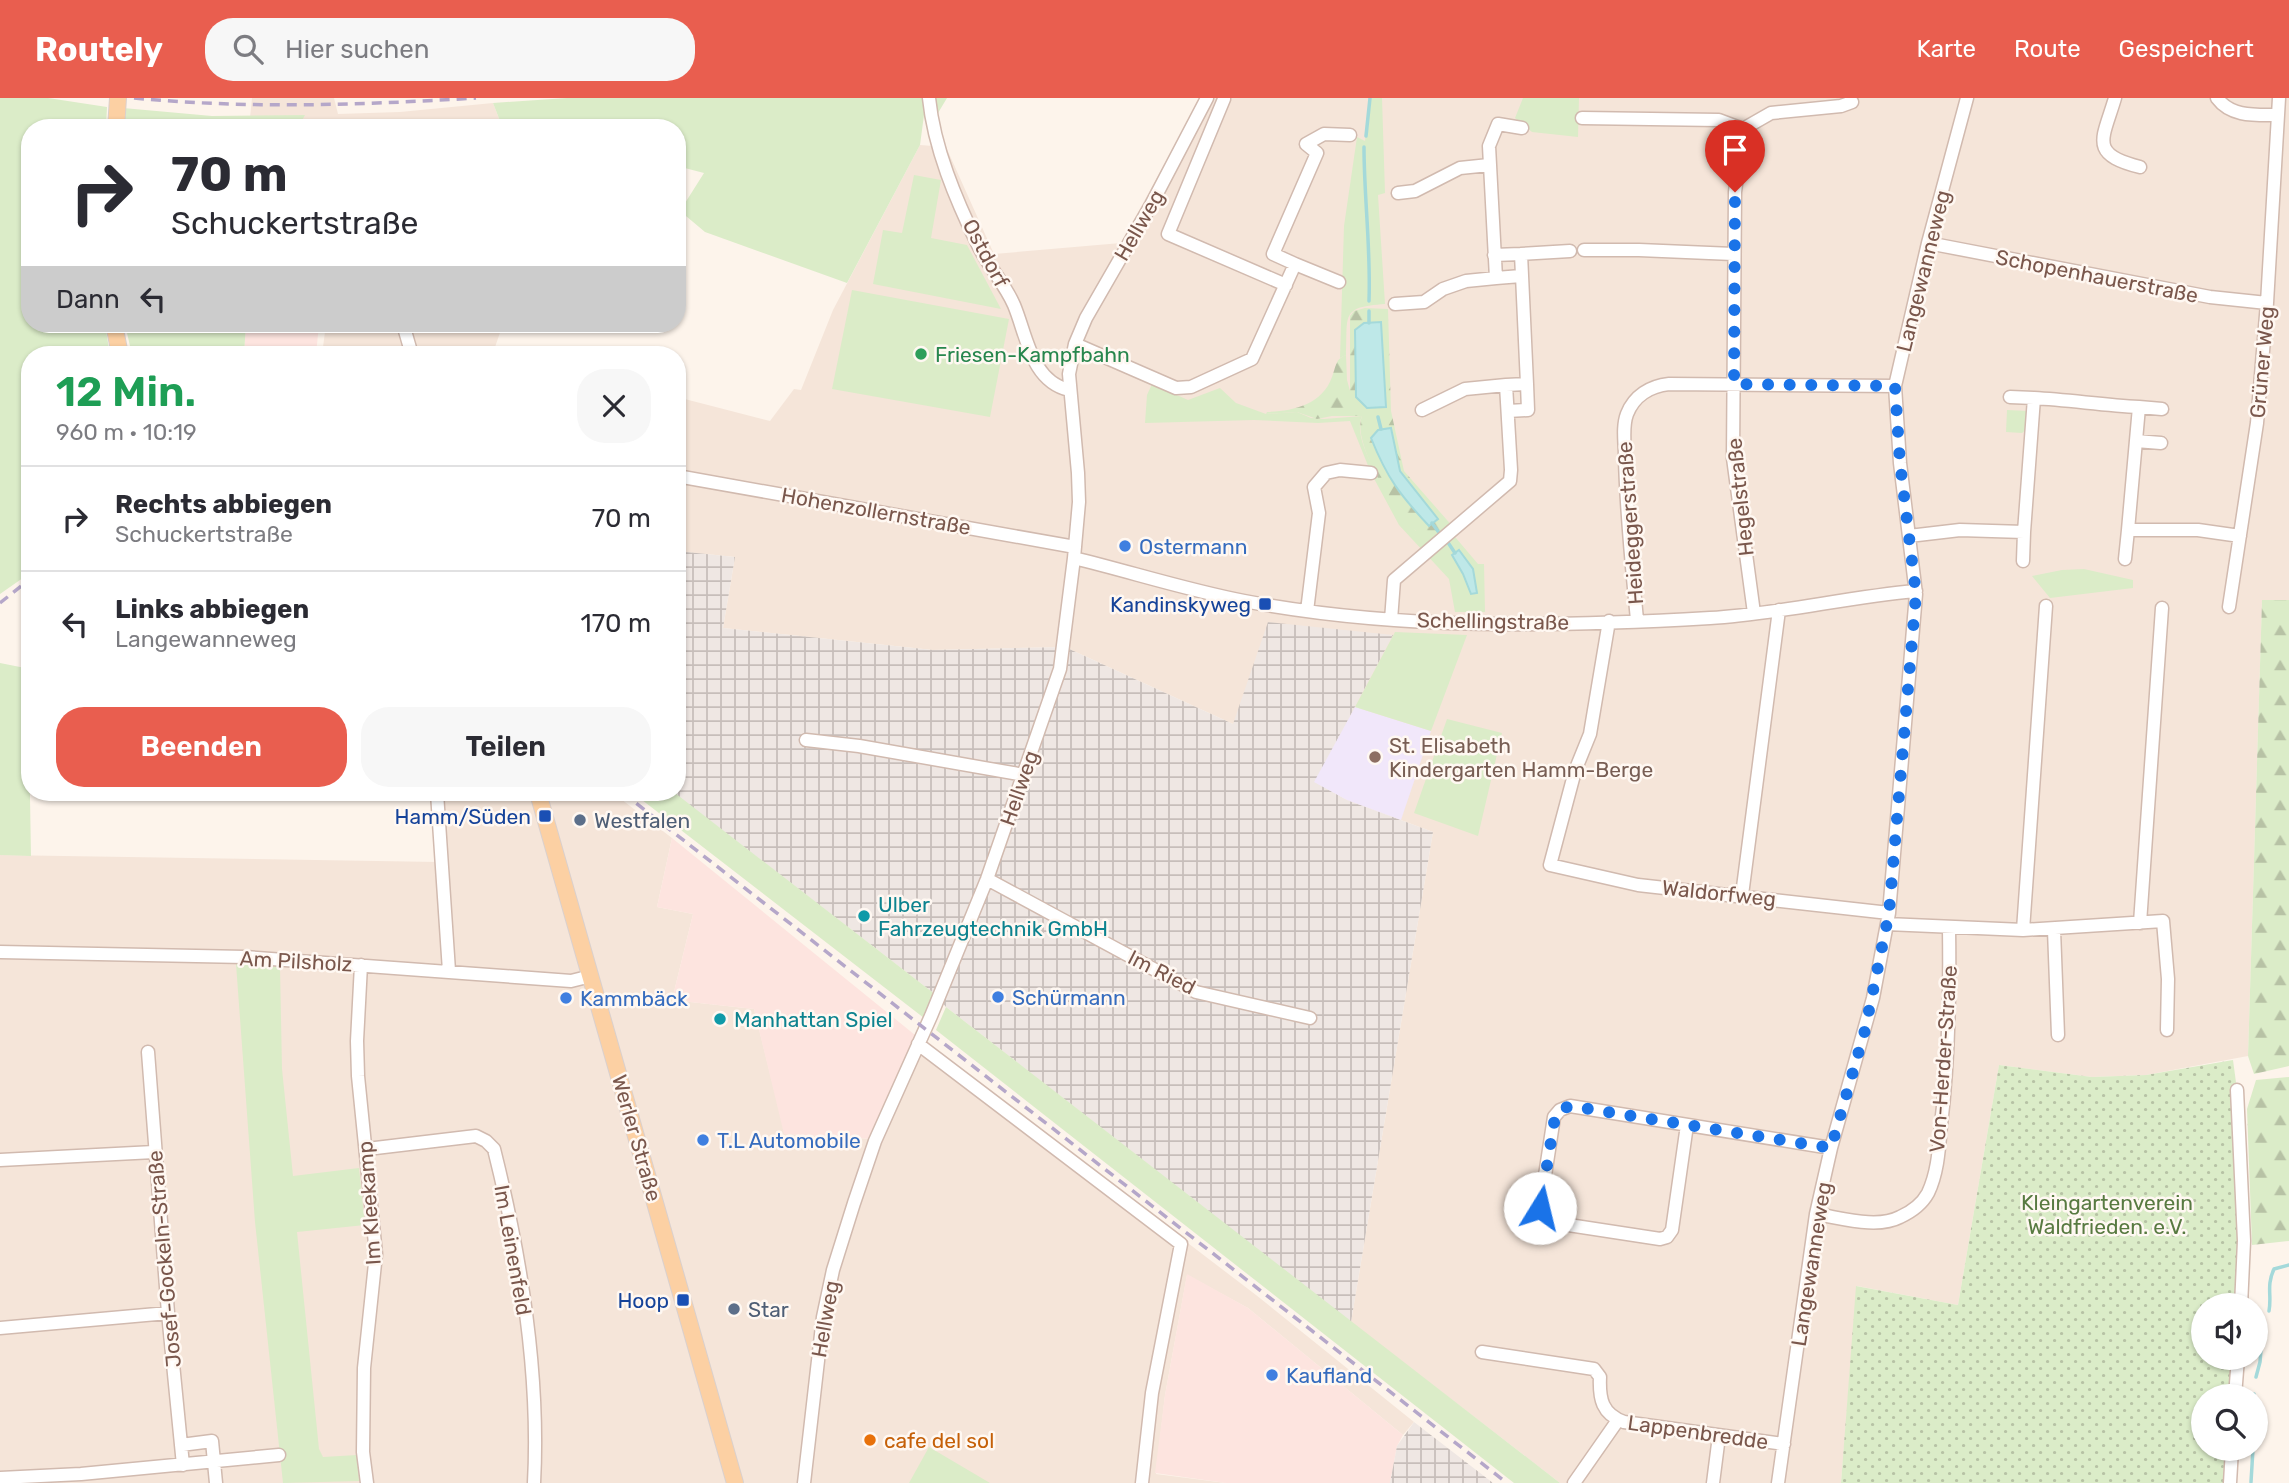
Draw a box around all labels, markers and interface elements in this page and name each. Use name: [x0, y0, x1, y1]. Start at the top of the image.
search box: [205, 18, 695, 81]
text: Routely: [35, 30, 163, 69]
icon: search: [229, 30, 267, 68]
text: Hier suchen: [285, 34, 430, 65]
text: Karte: [1917, 35, 1976, 63]
text: Route: [2014, 35, 2081, 63]
text: Gespeichert: [2119, 35, 2254, 63]
pin: [1705, 120, 1765, 192]
icon: arrive: [1716, 131, 1754, 169]
text: 70 m: [171, 145, 288, 203]
icon: right: [56, 147, 147, 238]
street label: Hellweg: [1109, 185, 1169, 265]
street label: Langewanneweg: [1891, 187, 1955, 355]
text: Schuckertstraße: [171, 204, 418, 242]
street label: Ostdorf: [958, 215, 1014, 291]
street label: Schopenhauerstraße: [1994, 244, 2200, 308]
icon: left: [134, 280, 172, 318]
text: Dann: [56, 284, 120, 315]
street label: Grüner Weg: [2245, 305, 2279, 419]
place label: Friesen-Kampfbahn: [935, 342, 1130, 367]
marker: Friesen-Kampfbahn: [913, 346, 929, 362]
text: 12 Min.: [56, 367, 196, 417]
button: close: [577, 369, 651, 443]
text: 960 m · 10:19: [56, 418, 197, 446]
street label: Hegelstraße: [1721, 437, 1759, 557]
street label: Heideggerstraße: [1612, 441, 1648, 605]
street label: Hohenzollernstraße: [779, 482, 973, 540]
text: Rechts abbiegen: [115, 489, 332, 520]
icon: right: [56, 500, 94, 538]
text: 70 m: [592, 503, 651, 534]
text: Schuckertstraße: [115, 520, 293, 548]
place label: Ostermann: [1139, 534, 1248, 559]
marker: Ostermann: [1117, 538, 1133, 554]
place label: Kandinskyweg: [1110, 592, 1251, 617]
text: Links abbiegen: [115, 594, 309, 625]
marker: Kandinskyweg: [1257, 596, 1273, 612]
icon: left: [56, 605, 94, 643]
street label: Schellingstraße: [1417, 607, 1569, 635]
text: 170 m: [581, 608, 651, 639]
text: Langewanneweg: [115, 625, 297, 653]
button: Beenden: [56, 707, 347, 787]
button: Teilen: [361, 707, 651, 787]
place label: St. Elisabeth Kindergarten Hamm-Berge: [1389, 733, 1653, 782]
street label: Hellweg: [995, 747, 1043, 829]
marker: St. Elisabeth Kindergarten Hamm-Berge: [1367, 749, 1383, 765]
place label: Hamm/Süden: [395, 804, 531, 829]
marker: Hamm/Süden: [537, 808, 553, 824]
place label: Westfalen: [594, 808, 690, 833]
marker: Westfalen: [572, 812, 588, 828]
street label: Waldorfweg: [1661, 875, 1777, 911]
place label: Ulber Fahrzeugtechnik GmbH: [878, 892, 1108, 941]
marker: Ulber Fahrzeugtechnik GmbH: [856, 908, 872, 924]
street label: Im Ried: [1124, 944, 1200, 1000]
street label: Am Pilsholz: [239, 946, 353, 976]
street label: Von-Herder-Straße: [1924, 964, 1962, 1154]
place label: Schürmann: [1012, 985, 1126, 1010]
place label: Kammbäck: [580, 986, 688, 1011]
marker: Schürmann: [990, 989, 1006, 1005]
marker: Kammbäck: [558, 990, 574, 1006]
place label: Manhattan Spiel: [734, 1007, 893, 1032]
marker: Manhattan Spiel: [712, 1011, 728, 1027]
street label: Werler Straße: [607, 1072, 667, 1204]
place label: T.L Automobile: [717, 1128, 861, 1153]
marker: T.L Automobile: [695, 1132, 711, 1148]
street label: Im Kleekamp: [352, 1140, 386, 1266]
street label: Josef-Gockeln-Straße: [142, 1149, 186, 1369]
position arrow: [1503, 1171, 1577, 1245]
street label: Langewanneweg: [1786, 1180, 1836, 1348]
street label: Im Leinenfeld: [489, 1183, 537, 1317]
park label: Kleingartenverein Waldfrieden. e.V.: [2021, 1190, 2193, 1239]
street label: Hellweg: [806, 1279, 844, 1359]
place label: Hoop: [617, 1288, 669, 1313]
marker: Hoop: [675, 1292, 691, 1308]
map controls: [2191, 1293, 2268, 1461]
button: sound: [2191, 1293, 2268, 1370]
place label: Star: [748, 1297, 789, 1322]
marker: Star: [726, 1301, 742, 1317]
place label: Kaufland: [1286, 1363, 1372, 1388]
marker: Kaufland: [1264, 1367, 1280, 1383]
button: search: [2191, 1384, 2268, 1461]
street label: Lappenbredde: [1626, 1410, 1770, 1454]
place label: cafe del sol: [884, 1428, 994, 1453]
marker: cafe del sol: [862, 1432, 878, 1448]

